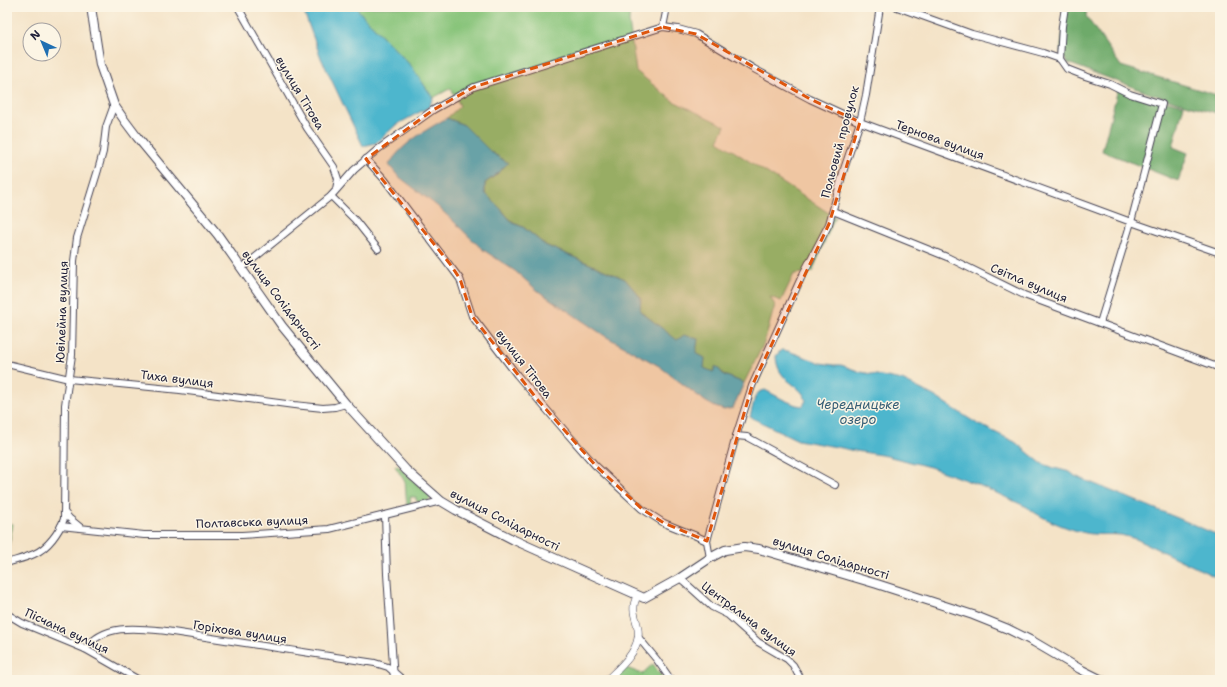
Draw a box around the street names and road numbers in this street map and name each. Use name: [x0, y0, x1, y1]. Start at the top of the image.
street label: вулиця Тітова: [272, 53, 329, 133]
street label: Польовий провулок: [817, 83, 863, 200]
street label: Тернова вулиця: [893, 117, 987, 163]
street label: вулиця Солідарності: [238, 247, 324, 353]
street label: Світла вулиця: [988, 260, 1070, 306]
street label: Ювілейна вулиця: [52, 261, 72, 363]
street label: вулиця Тітова: [492, 326, 556, 402]
street label: Тиха вулиця: [140, 367, 214, 391]
street label: вулиця Солідарності: [447, 485, 563, 555]
street label: Полтавська вулиця: [196, 512, 308, 532]
street label: вулиця Солідарності: [771, 533, 891, 583]
street label: Центральна вулиця: [698, 578, 800, 660]
street label: Пісчана вулиця: [22, 605, 112, 657]
street label: Горіхова вулиця: [192, 617, 288, 647]

